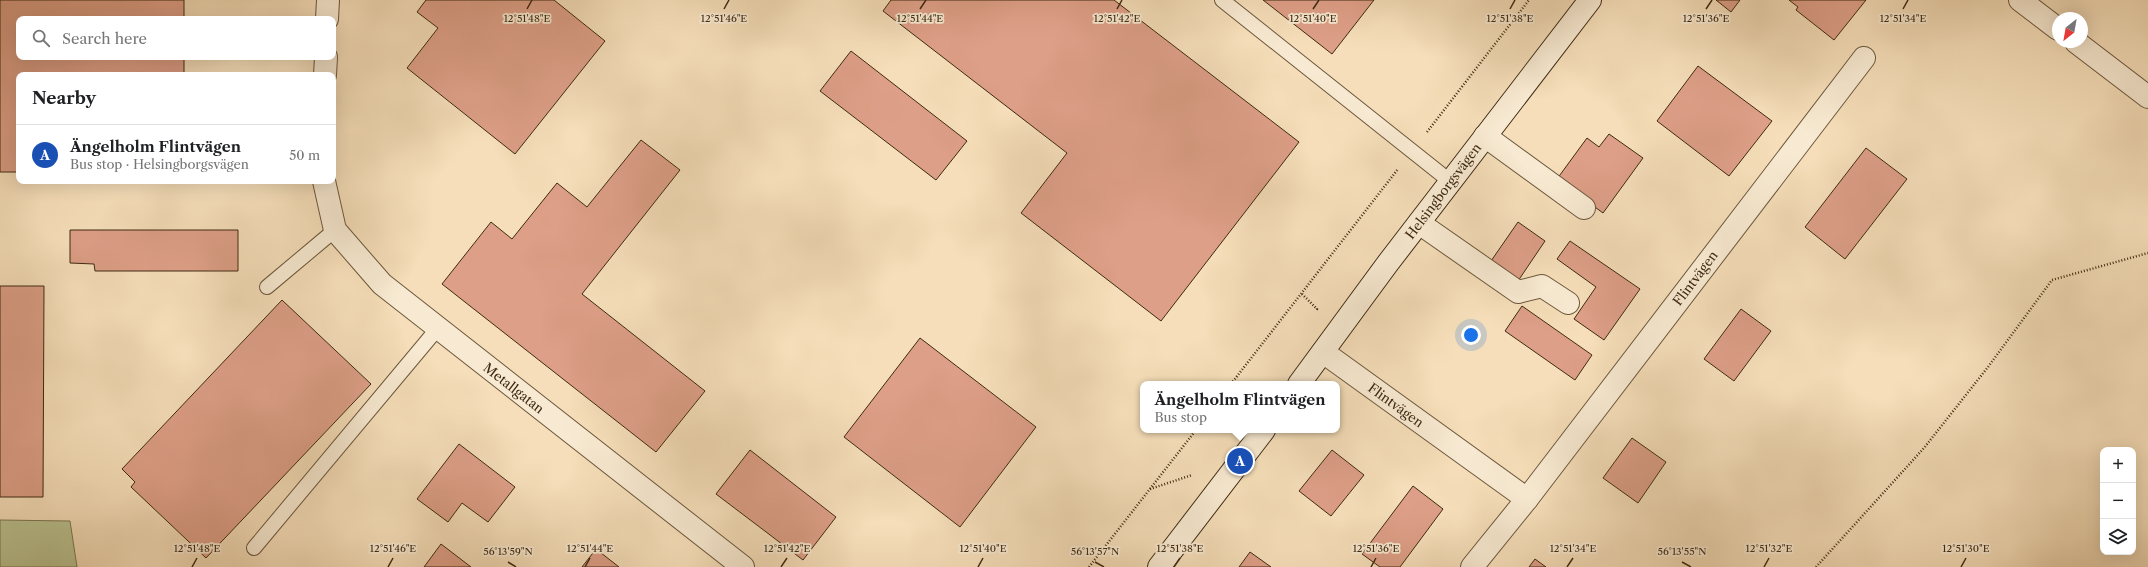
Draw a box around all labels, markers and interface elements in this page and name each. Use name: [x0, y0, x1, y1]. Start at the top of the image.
text: 12°51'48"E: [504, 12, 550, 25]
text: 12°51'46"E: [701, 12, 747, 25]
text: 12°51'44"E: [897, 12, 943, 25]
text: 12°51'42"E: [1094, 12, 1140, 25]
text: 12°51'40"E: [1289, 12, 1337, 25]
text: 12°51'38"E: [1487, 12, 1534, 25]
text: 12°51'36"E: [1683, 12, 1729, 25]
text: 12°51'34"E: [1880, 12, 1926, 25]
north arrow: [2052, 12, 2088, 48]
search box: [16, 16, 336, 60]
icon: search: [30, 27, 52, 49]
text: Search here: [62, 29, 147, 48]
text: Nearby: [32, 88, 96, 108]
text: Ängelholm Flintvägen: [70, 137, 241, 156]
street label: Helsingborgsvägen: [1402, 140, 1484, 242]
text: A: [40, 147, 50, 163]
text: 50 m: [289, 147, 320, 163]
text: Bus stop · Helsingborgsvägen: [70, 156, 249, 172]
street label: Flintvägen: [1669, 247, 1721, 309]
your location: [1461, 325, 1481, 345]
street label: Metallgatan: [480, 359, 548, 417]
street label: Flintvägen: [1365, 380, 1427, 430]
popup: [1140, 381, 1340, 433]
text: Ängelholm Flintvägen: [1155, 390, 1325, 409]
text: Bus stop: [1155, 409, 1207, 425]
pin: A: [1227, 446, 1253, 476]
map controls: [2100, 447, 2136, 555]
button: +: [2100, 447, 2136, 483]
button: −: [2100, 483, 2136, 519]
button: layers: [2100, 519, 2136, 555]
text: 12°51'48"E: [174, 542, 220, 555]
text: 12°51'46"E: [370, 542, 416, 555]
text: 12°51'44"E: [567, 542, 613, 555]
text: 12°51'42"E: [764, 542, 810, 555]
text: 12°51'40"E: [959, 542, 1007, 555]
text: 12°51'38"E: [1157, 542, 1204, 555]
text: 12°51'36"E: [1353, 542, 1399, 555]
text: 12°51'34"E: [1550, 542, 1596, 555]
text: 12°51'32"E: [1746, 542, 1793, 555]
text: 12°51'30"E: [1942, 542, 1990, 555]
text: 56°13'59"N: [483, 545, 533, 558]
text: 56°13'57"N: [1071, 545, 1119, 558]
text: 56°13'55"N: [1657, 545, 1707, 558]

